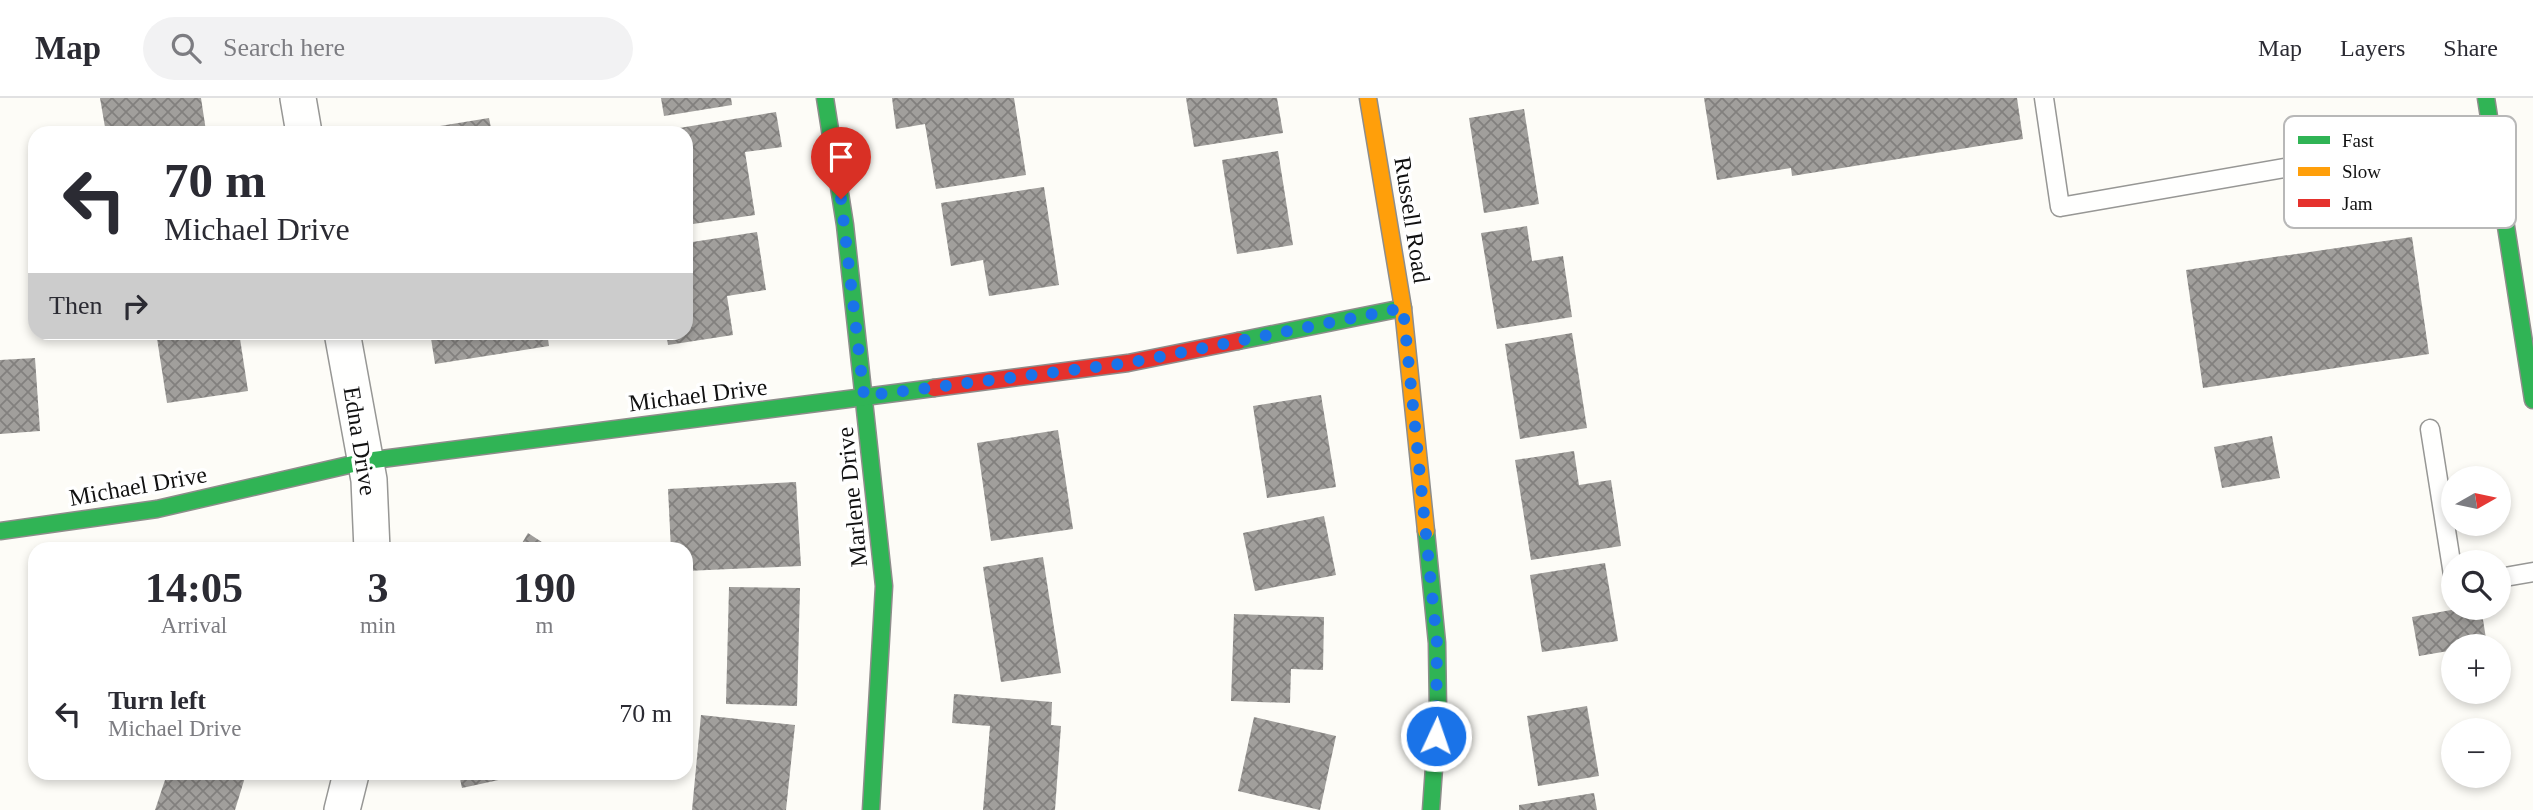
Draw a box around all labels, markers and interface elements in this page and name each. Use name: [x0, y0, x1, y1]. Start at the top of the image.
search box: [143, 17, 633, 80]
icon: search: [167, 29, 205, 67]
text: Map: [35, 30, 101, 66]
text: Search here: [223, 33, 345, 62]
text: Map: [2258, 35, 2302, 61]
text: Layers: [2340, 35, 2405, 61]
text: Share: [2443, 35, 2498, 61]
legend: [2284, 116, 2516, 228]
pin: [811, 127, 871, 199]
text: Fast: [2342, 130, 2374, 151]
icon: arrive: [822, 138, 860, 176]
text: 70 m: [164, 153, 266, 208]
icon: left: [49, 154, 140, 245]
street label: Russell Road: [1389, 155, 1435, 285]
text: Slow: [2342, 161, 2381, 182]
text: Jam: [2342, 193, 2373, 214]
text: Michael Drive: [164, 211, 350, 247]
icon: right: [116, 287, 154, 325]
text: Then: [49, 291, 102, 320]
street label: Michael Drive: [627, 374, 769, 416]
street label: Edna Drive: [339, 385, 381, 497]
street label: Marlene Drive: [832, 426, 872, 568]
street label: Michael Drive: [67, 461, 209, 511]
north arrow: [2441, 466, 2511, 536]
map controls: [2441, 466, 2511, 788]
button: search: [2441, 550, 2511, 620]
text: 14:05: [145, 565, 243, 611]
text: 3: [367, 565, 388, 611]
text: 190: [513, 565, 576, 611]
text: Arrival: [161, 613, 227, 638]
text: min: [360, 613, 396, 638]
text: m: [535, 613, 553, 638]
button: +: [2441, 634, 2511, 704]
text: Turn left: [108, 686, 206, 715]
icon: left: [49, 695, 87, 733]
text: 70 m: [619, 699, 672, 728]
position arrow: [1399, 699, 1473, 773]
text: Michael Drive: [108, 716, 241, 741]
button: −: [2441, 718, 2511, 788]

